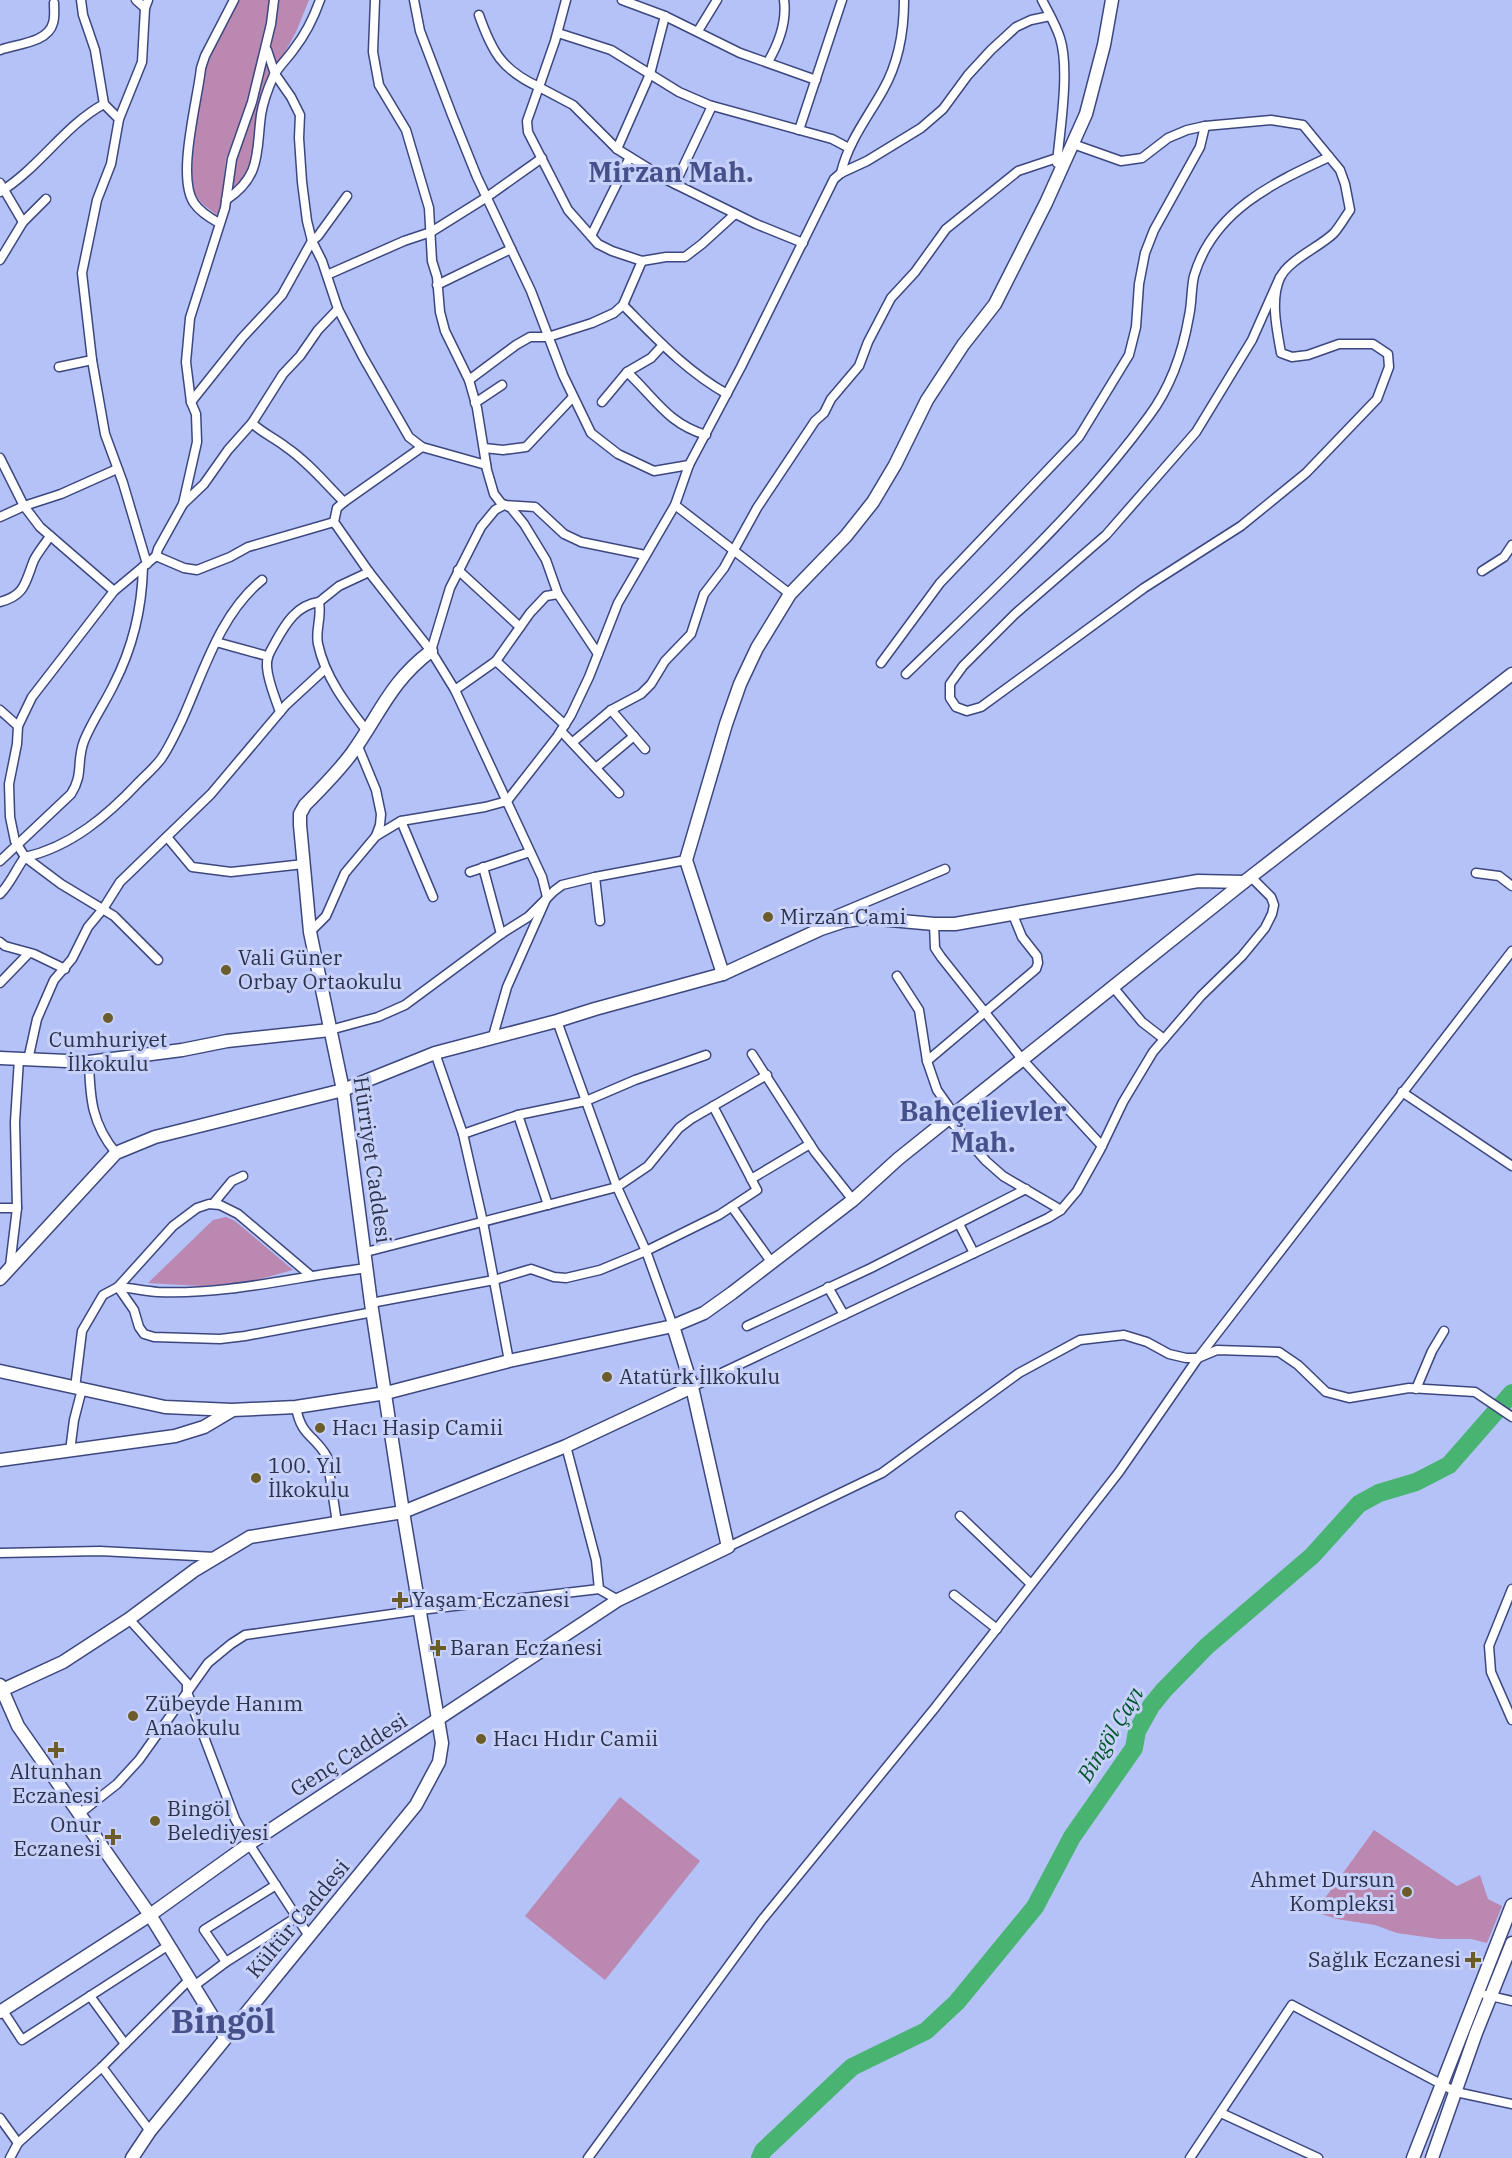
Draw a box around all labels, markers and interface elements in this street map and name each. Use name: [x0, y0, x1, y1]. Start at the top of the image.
district label: Mirzan Mah.: [588, 154, 754, 189]
place label: Mirzan Cami: [780, 902, 906, 930]
marker: Mirzan Cami: [761, 910, 775, 924]
place label: Vali Güner Orbay Ortaokulu: [238, 943, 402, 995]
marker: Vali Güner Orbay Ortaokulu: [219, 963, 233, 977]
marker: Cumhuriyet İlkokulu: [101, 1011, 115, 1025]
place label: Cumhuriyet İlkokulu: [49, 1025, 167, 1077]
street label: Hürriyet Caddesi: [347, 1075, 399, 1245]
district label: Bahçelievler Mah.: [899, 1093, 1067, 1159]
place label: Atatürk İlkokulu: [619, 1362, 780, 1390]
marker: Atatürk İlkokulu: [600, 1370, 614, 1384]
place label: Hacı Hasip Camii: [332, 1413, 503, 1441]
marker: Hacı Hasip Camii: [313, 1421, 327, 1435]
place label: 100. Yıl İlkokulu: [268, 1451, 350, 1503]
marker: 100. Yıl İlkokulu: [249, 1471, 263, 1485]
place label: Yaşam Eczanesi: [412, 1585, 570, 1613]
marker: Yaşam Eczanesi: [393, 1593, 407, 1607]
place label: Baran Eczanesi: [450, 1633, 602, 1661]
marker: Baran Eczanesi: [431, 1641, 445, 1655]
water label: Bingöl Çayı: [1069, 1681, 1149, 1787]
place label: Zübeyde Hanım Anaokulu: [145, 1689, 303, 1741]
street label: Genç Caddesi: [285, 1706, 412, 1802]
marker: Zübeyde Hanım Anaokulu: [126, 1709, 140, 1723]
place label: Hacı Hıdır Camii: [493, 1724, 658, 1752]
marker: Hacı Hıdır Camii: [474, 1732, 488, 1746]
marker: Altunhan Eczanesi: [49, 1743, 63, 1757]
place label: Altunhan Eczanesi: [10, 1757, 102, 1809]
place label: Bingöl Belediyesi: [167, 1794, 269, 1846]
place label: Onur Eczanesi: [13, 1810, 102, 1862]
marker: Bingöl Belediyesi: [148, 1814, 162, 1828]
marker: Onur Eczanesi: [106, 1830, 120, 1844]
street label: Kültür Caddesi: [239, 1853, 355, 1984]
place label: Ahmet Dursun Kompleksi: [1250, 1865, 1395, 1917]
marker: Ahmet Dursun Kompleksi: [1400, 1885, 1414, 1899]
place label: Sağlık Eczanesi: [1308, 1945, 1461, 1973]
marker: Sağlık Eczanesi: [1466, 1953, 1480, 1967]
district label: Bingöl: [171, 1999, 275, 2042]

